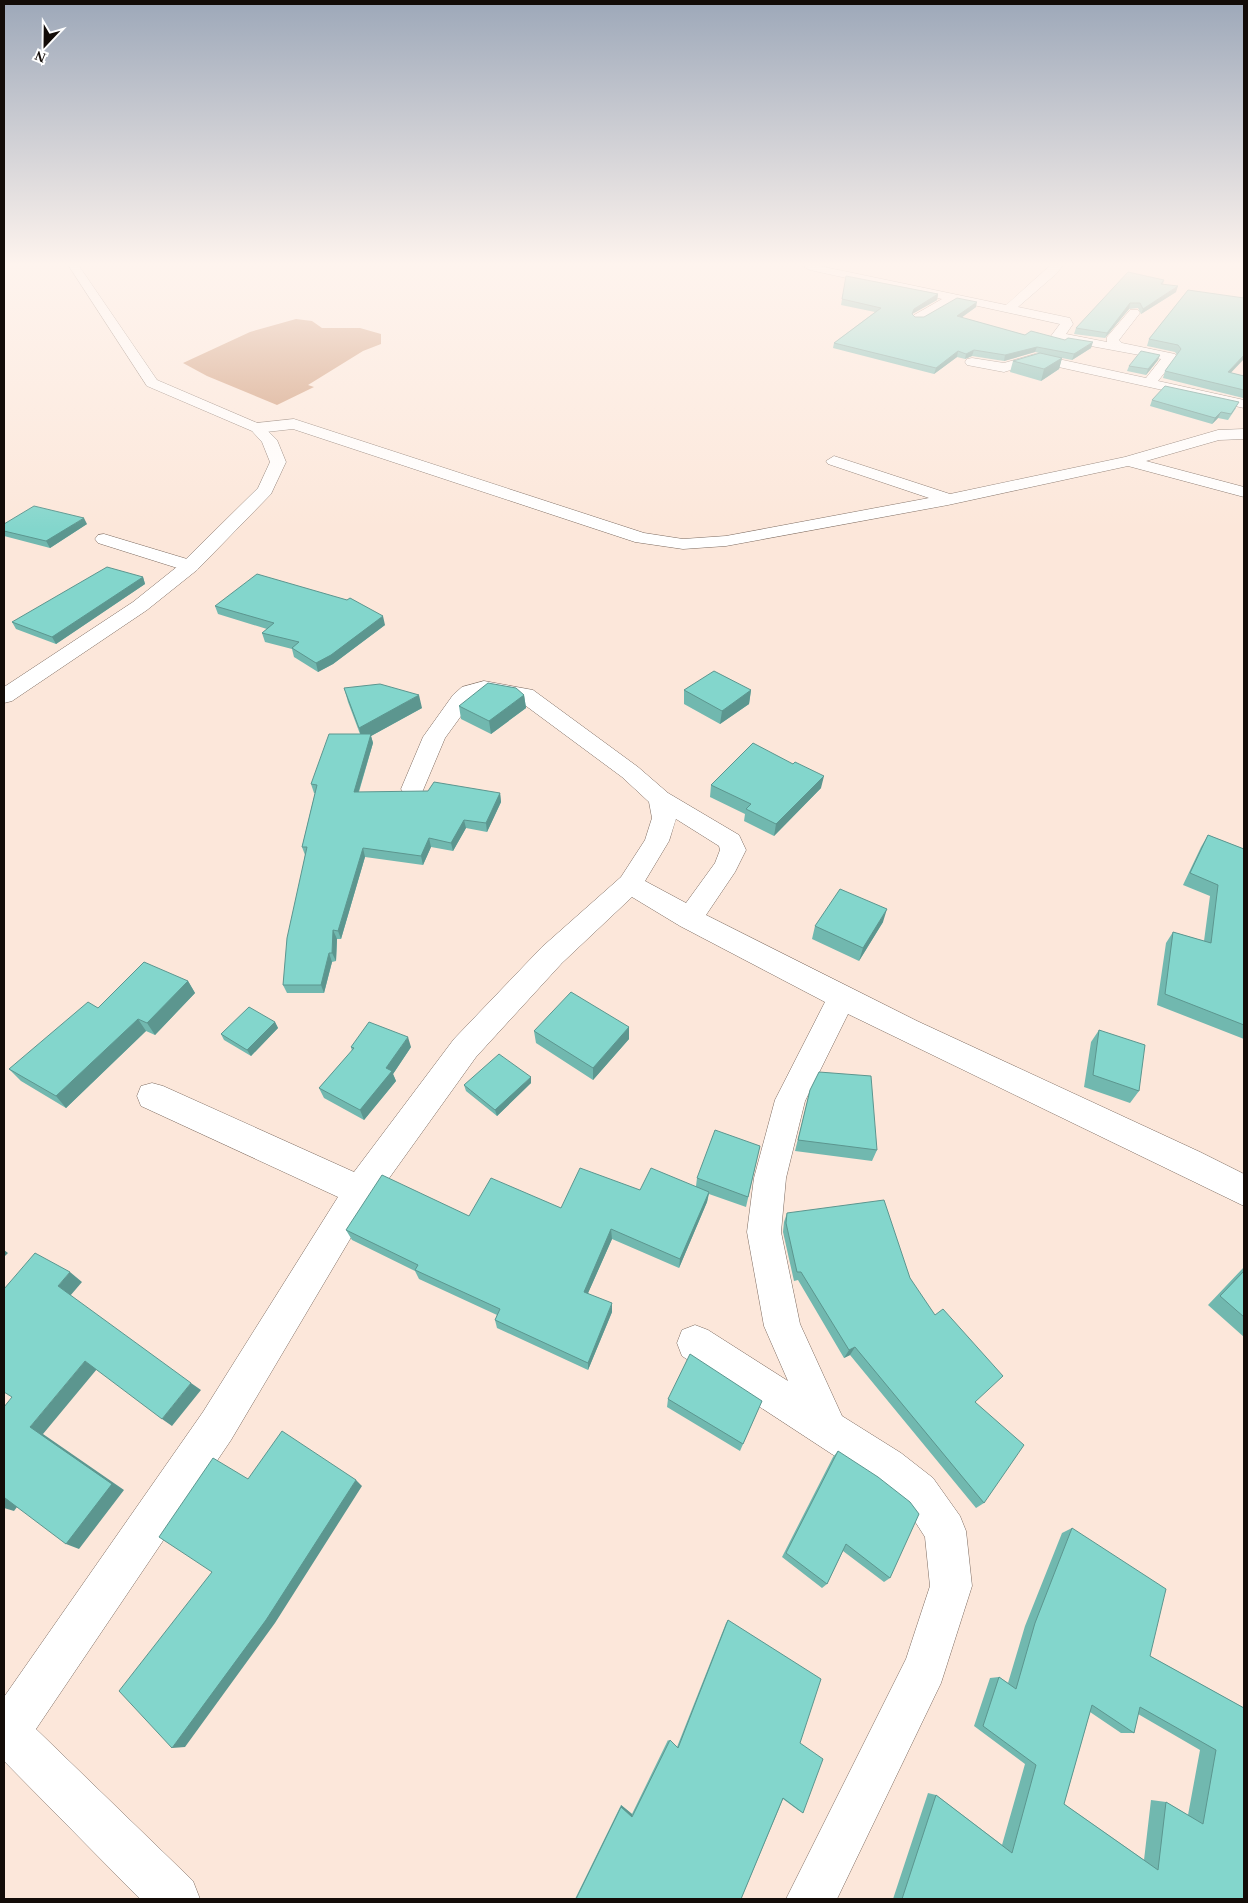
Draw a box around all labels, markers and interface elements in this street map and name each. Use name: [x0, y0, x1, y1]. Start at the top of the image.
north arrow: [20, 20, 70, 70]
text: N: [33, 48, 48, 65]

